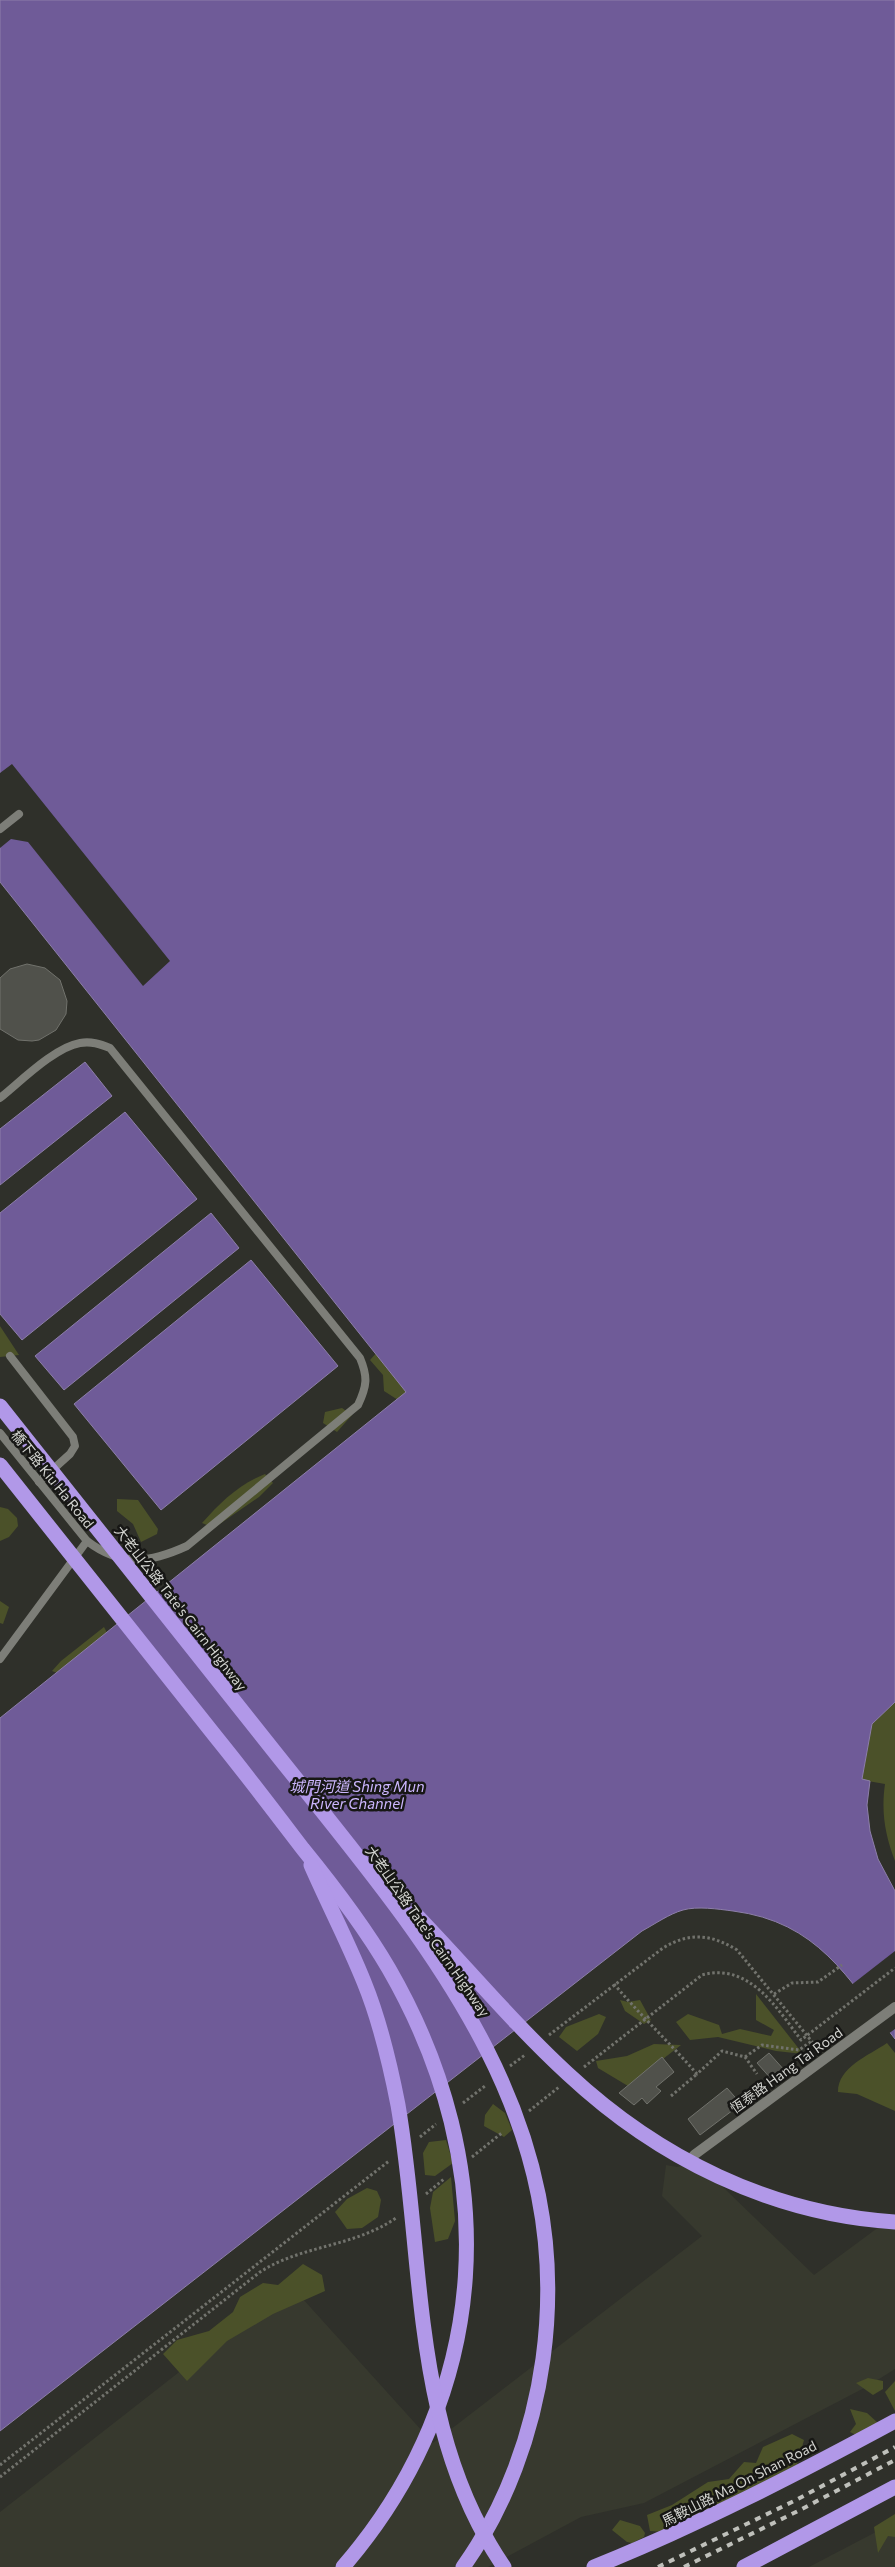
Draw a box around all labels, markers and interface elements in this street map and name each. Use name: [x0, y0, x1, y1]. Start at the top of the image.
street label: 橋下路 Kiu Ha Road: [8, 1426, 98, 1532]
street label: 大老山公路 Tate's Cairn Highway: [111, 1522, 251, 1694]
water label: 城門河道 Shing Mun River Channel: [289, 1777, 425, 1812]
street label: 大老山公路 Tate's Cairn Highway: [362, 1842, 494, 2020]
street label: 恆泰路 Hang Tai Road: [726, 2023, 846, 2117]
street label: 馬鞍山路 Ma On Shan Road: [659, 2437, 819, 2529]

